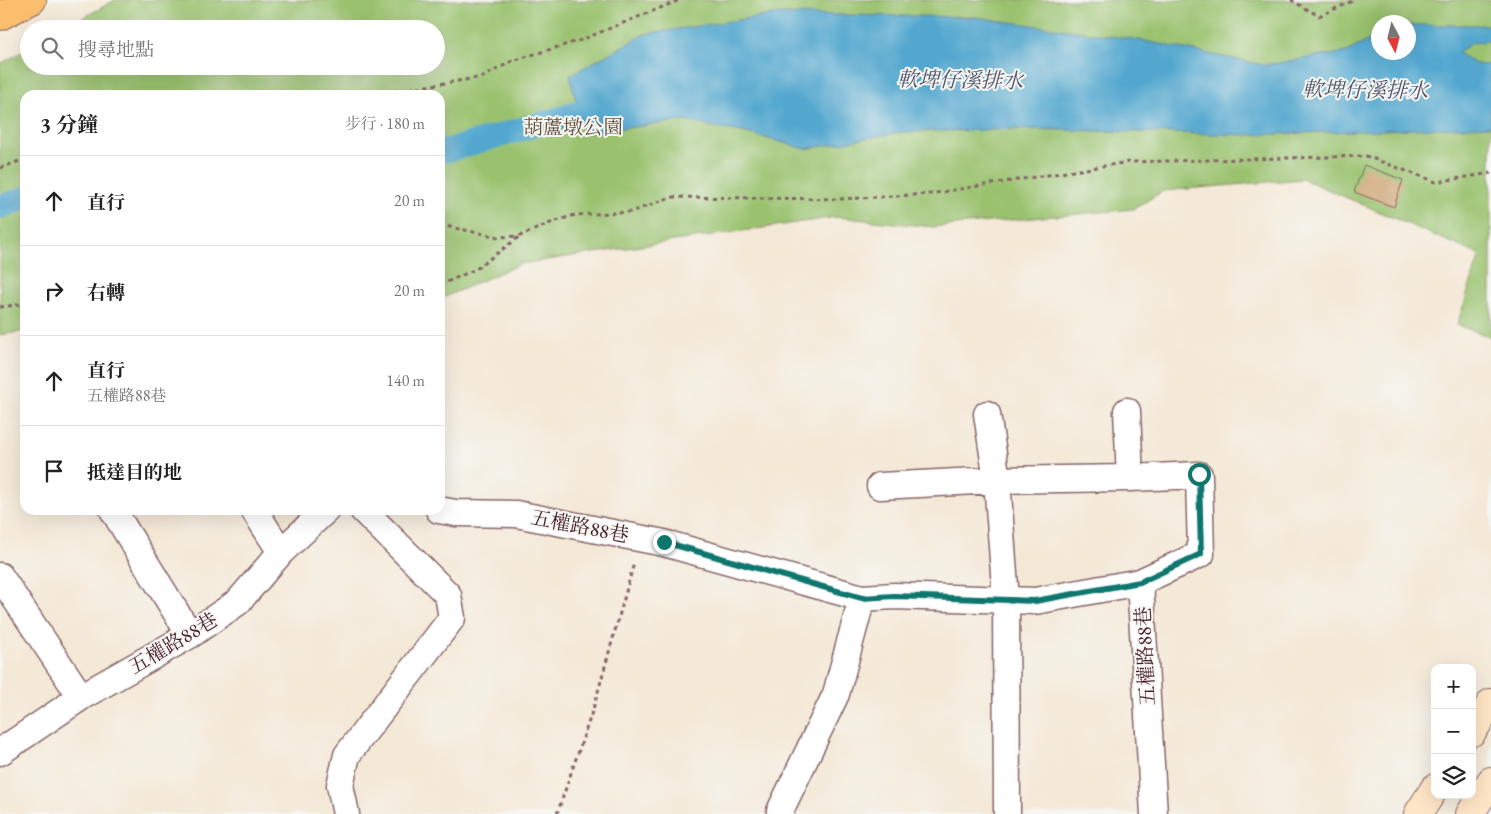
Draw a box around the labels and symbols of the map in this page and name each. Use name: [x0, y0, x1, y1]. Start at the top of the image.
north arrow: [1371, 15, 1416, 60]
water label: 軟埤仔溪排水: [897, 65, 1025, 94]
water label: 軟埤仔溪排水: [1302, 75, 1430, 104]
park label: 葫蘆墩公園: [523, 114, 623, 140]
route start: [1188, 463, 1211, 486]
street label: 五權路88巷: [529, 504, 631, 548]
route end: [653, 531, 676, 554]
street label: 五權路88巷: [124, 606, 222, 680]
street label: 五權路88巷: [1129, 606, 1161, 706]

